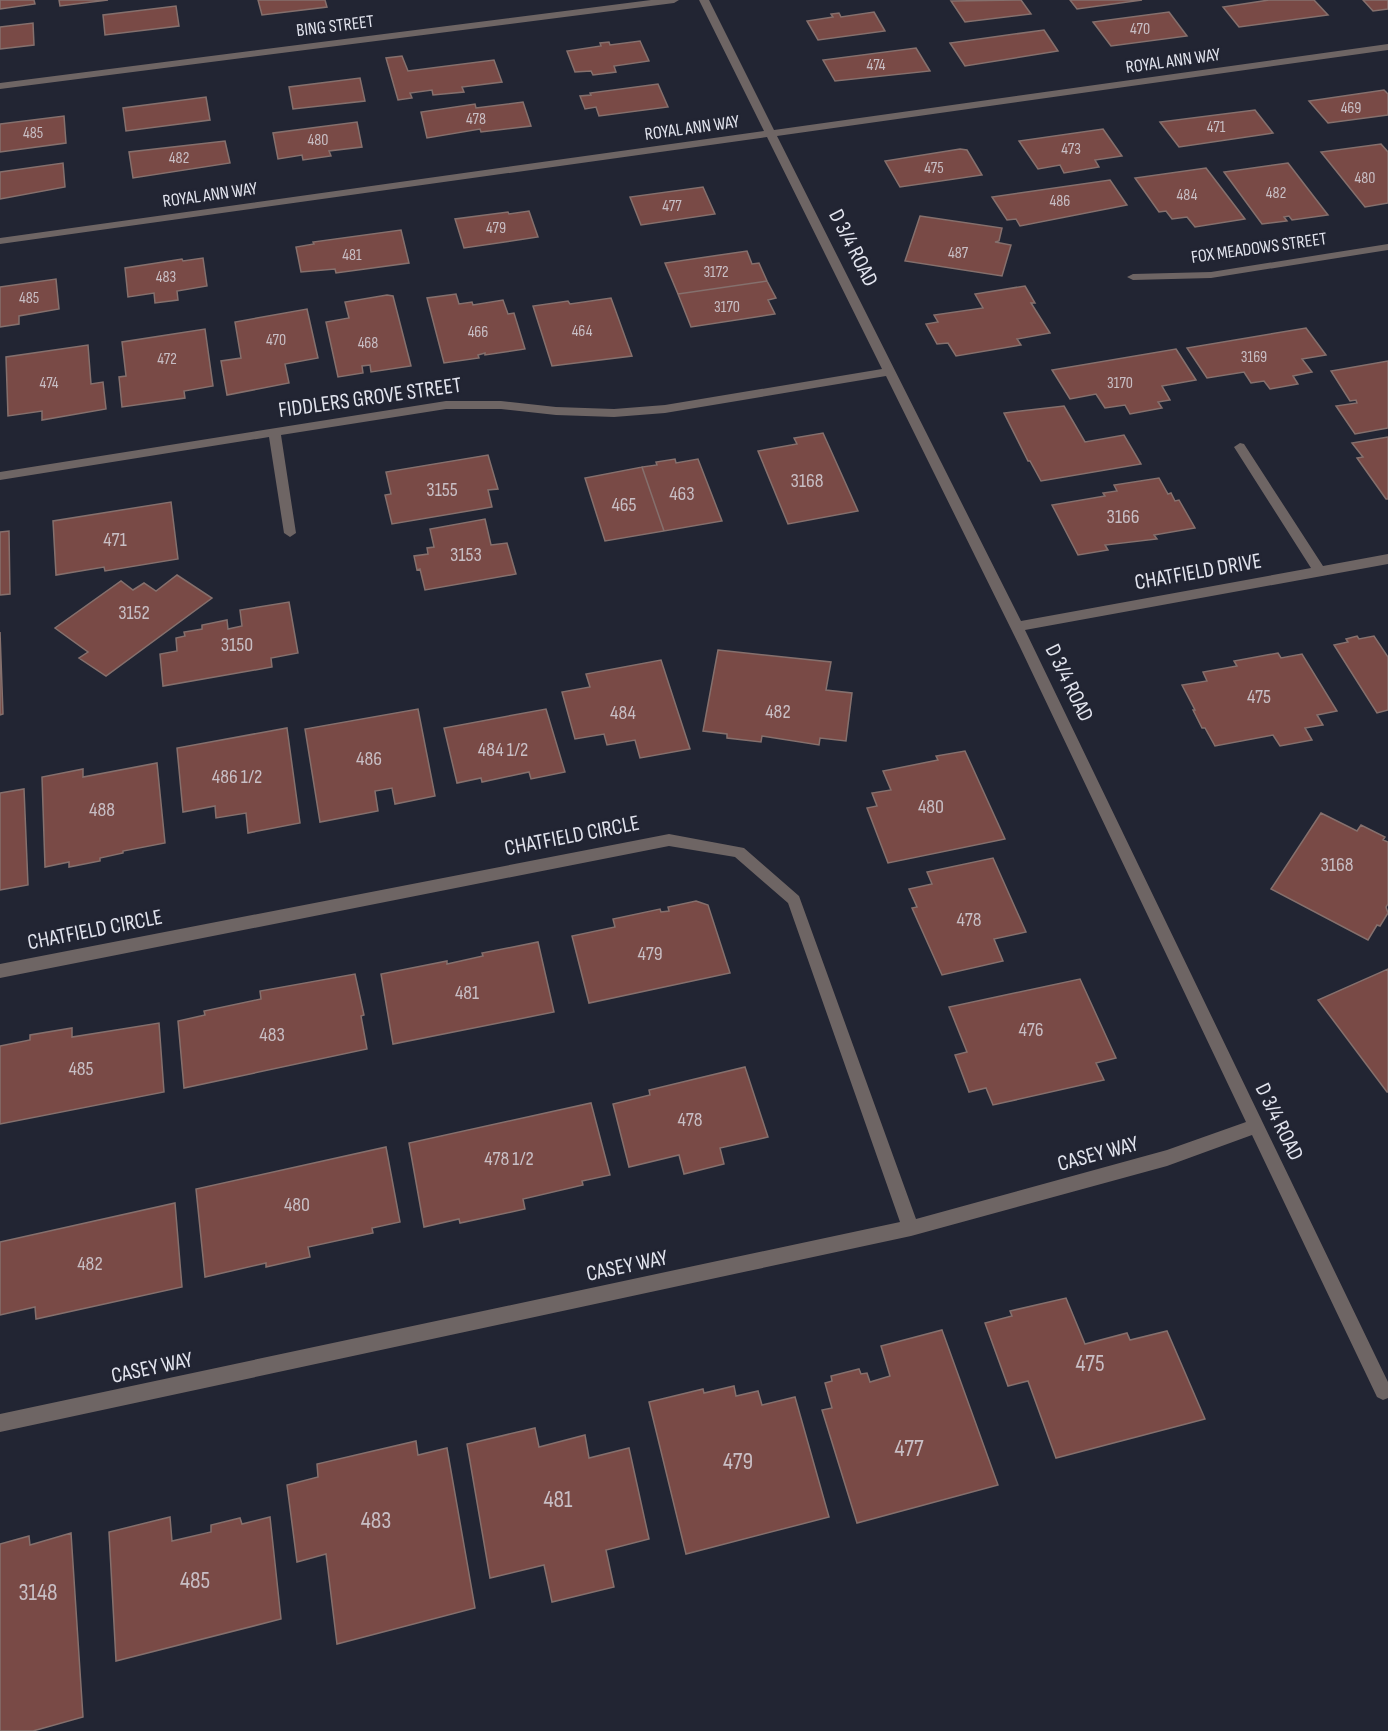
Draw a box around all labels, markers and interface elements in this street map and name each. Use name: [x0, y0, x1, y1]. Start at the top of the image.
street label: BING STREET: [295, 11, 375, 41]
house number: 470: [1130, 20, 1150, 39]
street label: ROYAL ANN WAY: [1124, 44, 1222, 78]
house number: 474: [867, 56, 886, 75]
house number: 469: [1341, 99, 1361, 118]
house number: 478: [466, 110, 486, 129]
street label: ROYAL ANN WAY: [643, 111, 741, 145]
house number: 471: [1207, 118, 1226, 137]
house number: 485: [23, 124, 43, 143]
house number: 480: [308, 131, 328, 150]
house number: 473: [1061, 140, 1081, 159]
house number: 482: [169, 149, 189, 168]
house number: 475: [924, 159, 944, 178]
house number: 480: [1355, 169, 1375, 188]
street label: ROYAL ANN WAY: [161, 178, 259, 212]
house number: 482: [1266, 184, 1286, 203]
house number: 484: [1177, 186, 1198, 205]
house number: 486: [1050, 192, 1070, 211]
house number: 477: [662, 197, 682, 216]
street label: D 3/4 ROAD: [822, 205, 884, 291]
house number: 479: [486, 219, 506, 238]
street label: FOX MEADOWS STREET: [1190, 228, 1328, 268]
house number: 487: [948, 244, 969, 263]
house number: 481: [342, 246, 362, 265]
house number: 3172: [703, 263, 729, 282]
house number: 483: [156, 268, 176, 287]
house number: 485: [19, 289, 39, 308]
house number: 3170: [714, 298, 740, 317]
house number: 464: [572, 322, 593, 341]
house number: 466: [468, 323, 488, 342]
house number: 470: [266, 331, 286, 350]
house number: 468: [358, 334, 378, 353]
house number: 3169: [1241, 348, 1267, 367]
house number: 472: [157, 350, 177, 369]
street label: FIDDLERS GROVE STREET: [277, 372, 463, 424]
house number: 474: [40, 374, 59, 393]
house number: 3170: [1107, 374, 1133, 393]
house number: 3168: [791, 469, 823, 493]
house number: 3155: [426, 478, 458, 502]
house number: 463: [669, 482, 695, 506]
house number: 465: [611, 493, 637, 517]
house number: 3166: [1107, 505, 1139, 529]
house number: 471: [103, 528, 127, 552]
house number: 3153: [450, 543, 482, 567]
street label: CHATFIELD DRIVE: [1132, 548, 1264, 596]
house number: 3152: [118, 601, 150, 625]
house number: 3150: [221, 633, 253, 657]
street label: D 3/4 ROAD: [1039, 640, 1099, 726]
house number: 475: [1247, 685, 1271, 709]
house number: 482: [765, 700, 791, 724]
house number: 484: [610, 701, 636, 725]
house number: 484 1/2: [478, 738, 528, 762]
house number: 486: [356, 747, 382, 771]
house number: 486 1/2: [212, 765, 262, 789]
house number: 480: [918, 795, 944, 819]
house number: 488: [89, 798, 115, 822]
street label: CHATFIELD CIRCLE: [502, 810, 642, 862]
house number: 3168: [1321, 853, 1353, 877]
street label: CHATFIELD CIRCLE: [25, 904, 165, 956]
house number: 478: [957, 908, 981, 932]
house number: 479: [637, 942, 663, 966]
house number: 481: [455, 981, 479, 1005]
house number: 476: [1019, 1018, 1043, 1042]
house number: 483: [259, 1023, 285, 1047]
house number: 485: [68, 1057, 94, 1081]
street label: D 3/4 ROAD: [1249, 1079, 1309, 1165]
house number: 478: [678, 1108, 702, 1132]
street label: CASEY WAY: [1055, 1130, 1141, 1178]
house number: 478 1/2: [484, 1147, 534, 1171]
house number: 480: [284, 1193, 310, 1217]
street label: CASEY WAY: [584, 1244, 670, 1288]
house number: 482: [77, 1252, 103, 1276]
street label: CASEY WAY: [109, 1346, 195, 1390]
house number: 475: [1075, 1349, 1105, 1378]
house number: 477: [894, 1434, 924, 1463]
house number: 479: [723, 1447, 753, 1476]
house number: 481: [543, 1485, 573, 1514]
house number: 483: [361, 1506, 391, 1535]
house number: 485: [180, 1566, 210, 1595]
house number: 3148: [18, 1578, 58, 1607]

